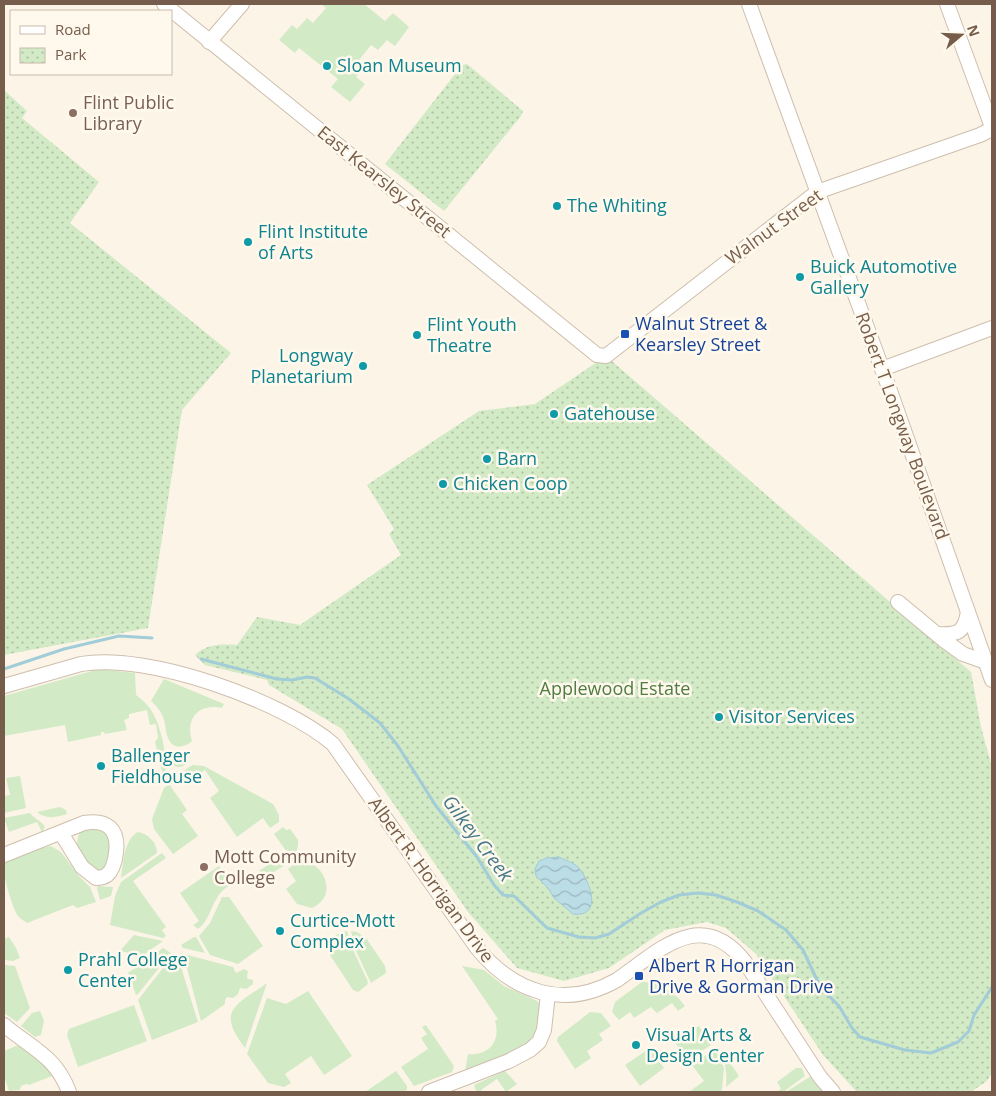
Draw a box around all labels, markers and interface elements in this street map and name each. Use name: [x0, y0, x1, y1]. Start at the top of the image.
legend: [10, 10, 172, 75]
north arrow: [936, 10, 986, 60]
text: Road: [55, 19, 91, 39]
text: N: [963, 22, 985, 39]
text: Park: [55, 44, 86, 64]
place label: Sloan Museum: [337, 53, 462, 77]
marker: Sloan Museum: [321, 60, 333, 72]
place label: Flint Public Library: [83, 90, 174, 135]
marker: Flint Public Library: [67, 107, 79, 119]
street label: East Kearsley Street: [313, 120, 456, 243]
street label: Walnut Street: [720, 183, 827, 270]
place label: The Whiting: [567, 193, 667, 217]
marker: The Whiting: [551, 200, 563, 212]
place label: Flint Institute of Arts: [258, 219, 368, 264]
marker: Flint Institute of Arts: [242, 236, 254, 248]
place label: Buick Automotive Gallery: [810, 254, 957, 299]
marker: Buick Automotive Gallery: [794, 271, 806, 283]
street label: Robert T Longway Boulevard: [851, 309, 955, 543]
place label: Walnut Street & Kearsley Street: [635, 311, 768, 356]
place label: Flint Youth Theatre: [427, 312, 517, 357]
marker: Walnut Street & Kearsley Street: [619, 328, 631, 340]
marker: Flint Youth Theatre: [411, 329, 423, 341]
place label: Longway Planetarium: [250, 343, 354, 388]
marker: Longway Planetarium: [357, 360, 369, 372]
place label: Gatehouse: [564, 401, 655, 425]
marker: Gatehouse: [548, 408, 560, 420]
place label: Barn: [497, 446, 537, 470]
marker: Barn: [481, 453, 493, 465]
place label: Chicken Coop: [453, 471, 568, 495]
marker: Chicken Coop: [437, 478, 449, 490]
park label: Applewood Estate: [540, 676, 690, 700]
place label: Visitor Services: [729, 704, 855, 728]
marker: Visitor Services: [713, 711, 725, 723]
place label: Ballenger Fieldhouse: [111, 743, 202, 788]
marker: Ballenger Fieldhouse: [95, 760, 107, 772]
water label: Gilkey Creek: [437, 790, 519, 887]
street label: Albert R. Horrigan Drive: [364, 792, 500, 967]
place label: Mott Community College: [214, 844, 357, 889]
marker: Mott Community College: [198, 861, 210, 873]
place label: Curtice-Mott Complex: [290, 908, 395, 953]
marker: Curtice-Mott Complex: [274, 925, 286, 937]
place label: Prahl College Center: [78, 947, 188, 992]
place label: Albert R Horrigan Drive & Gorman Drive: [649, 953, 833, 998]
marker: Prahl College Center: [62, 964, 74, 976]
marker: Albert R Horrigan Drive & Gorman Drive: [633, 970, 645, 982]
place label: Visual Arts & Design Center: [646, 1022, 765, 1067]
marker: Visual Arts & Design Center: [630, 1039, 642, 1051]

